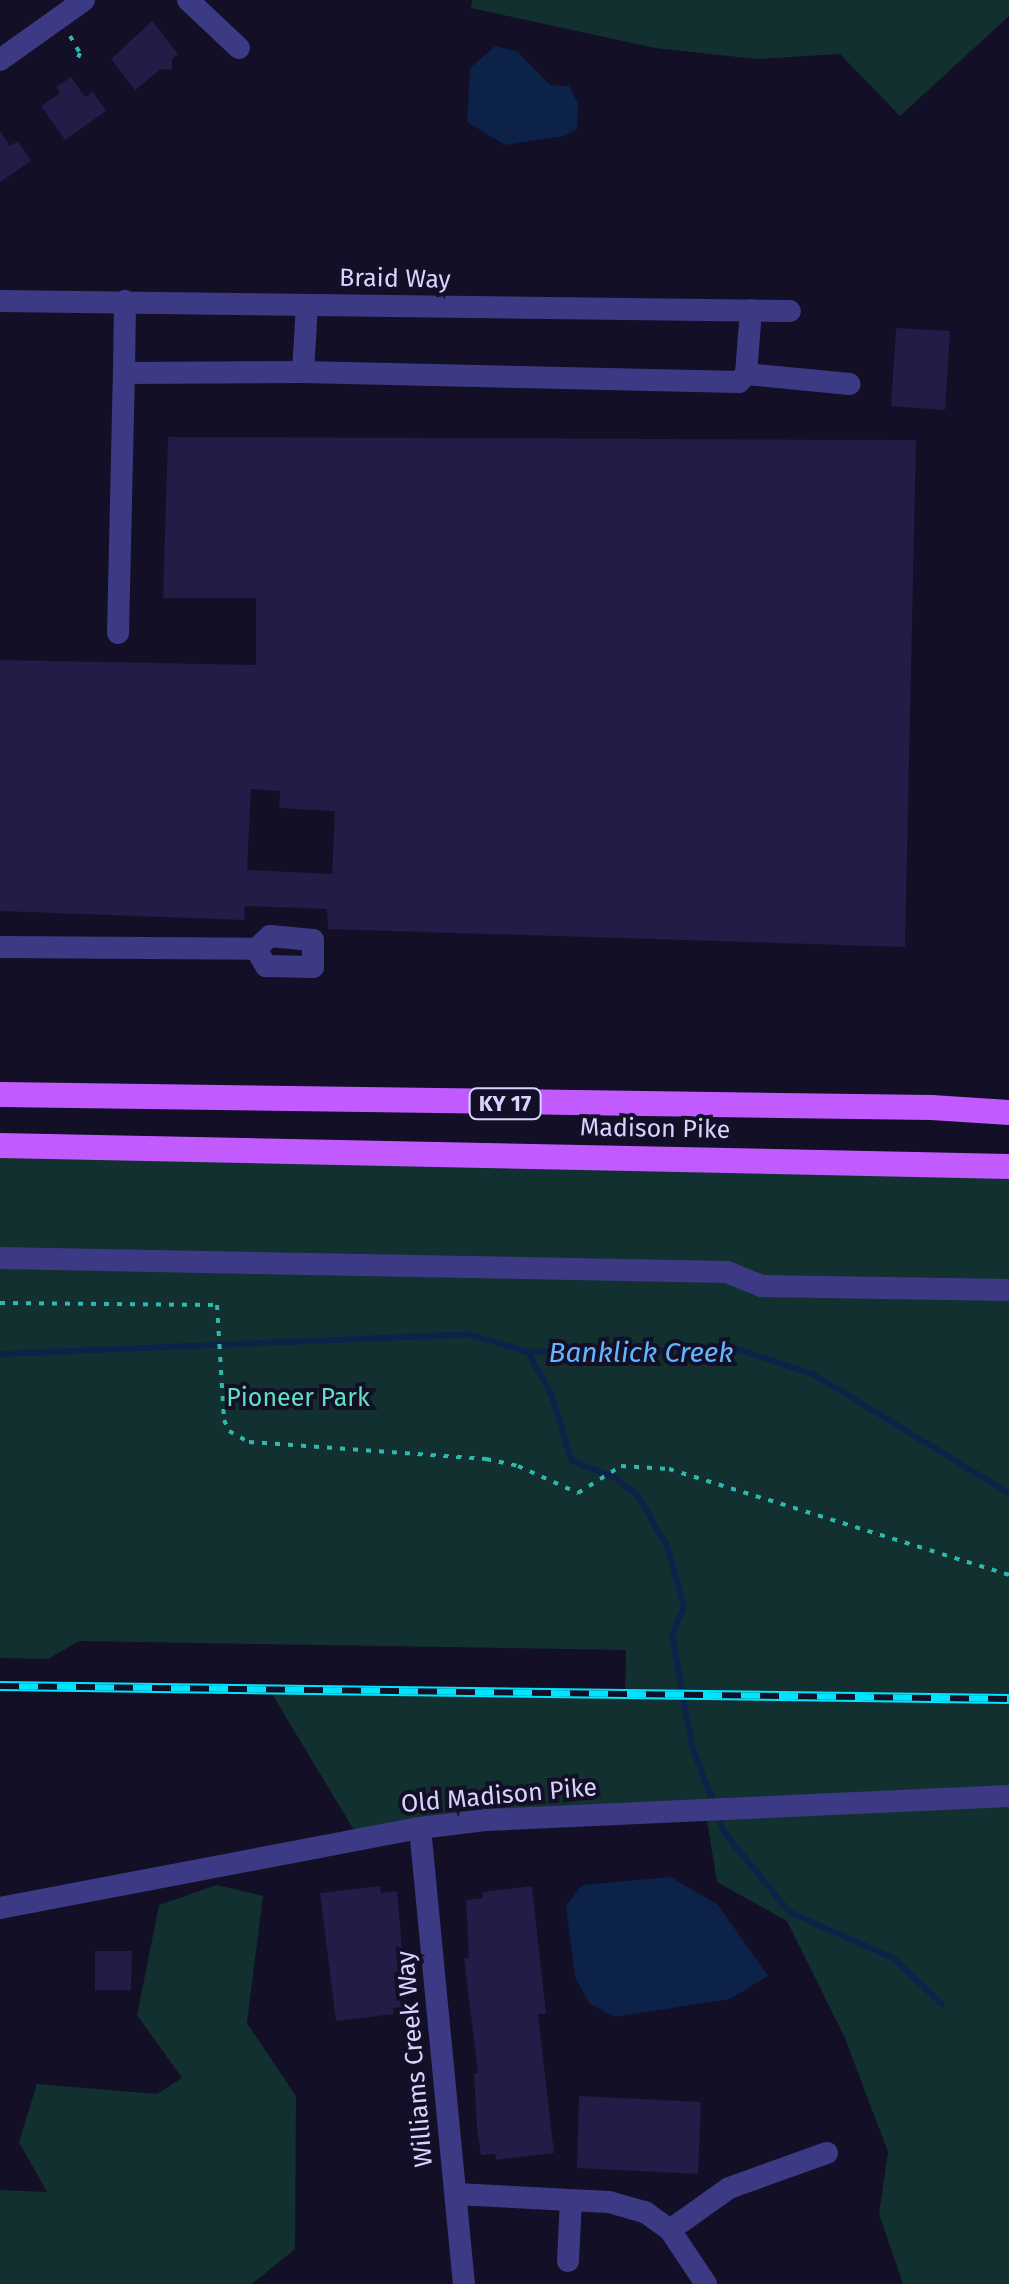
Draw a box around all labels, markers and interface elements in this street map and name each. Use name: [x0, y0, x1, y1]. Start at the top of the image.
street label: Braid Way: [339, 263, 451, 295]
road number: KY 17: [468, 1087, 542, 1121]
street label: Madison Pike: [580, 1113, 730, 1145]
water label: Banklick Creek: [549, 1336, 733, 1370]
park label: Pioneer Park: [226, 1383, 370, 1413]
street label: Old Madison Pike: [400, 1772, 598, 1820]
street label: Williams Creek Way: [391, 1949, 439, 2169]

